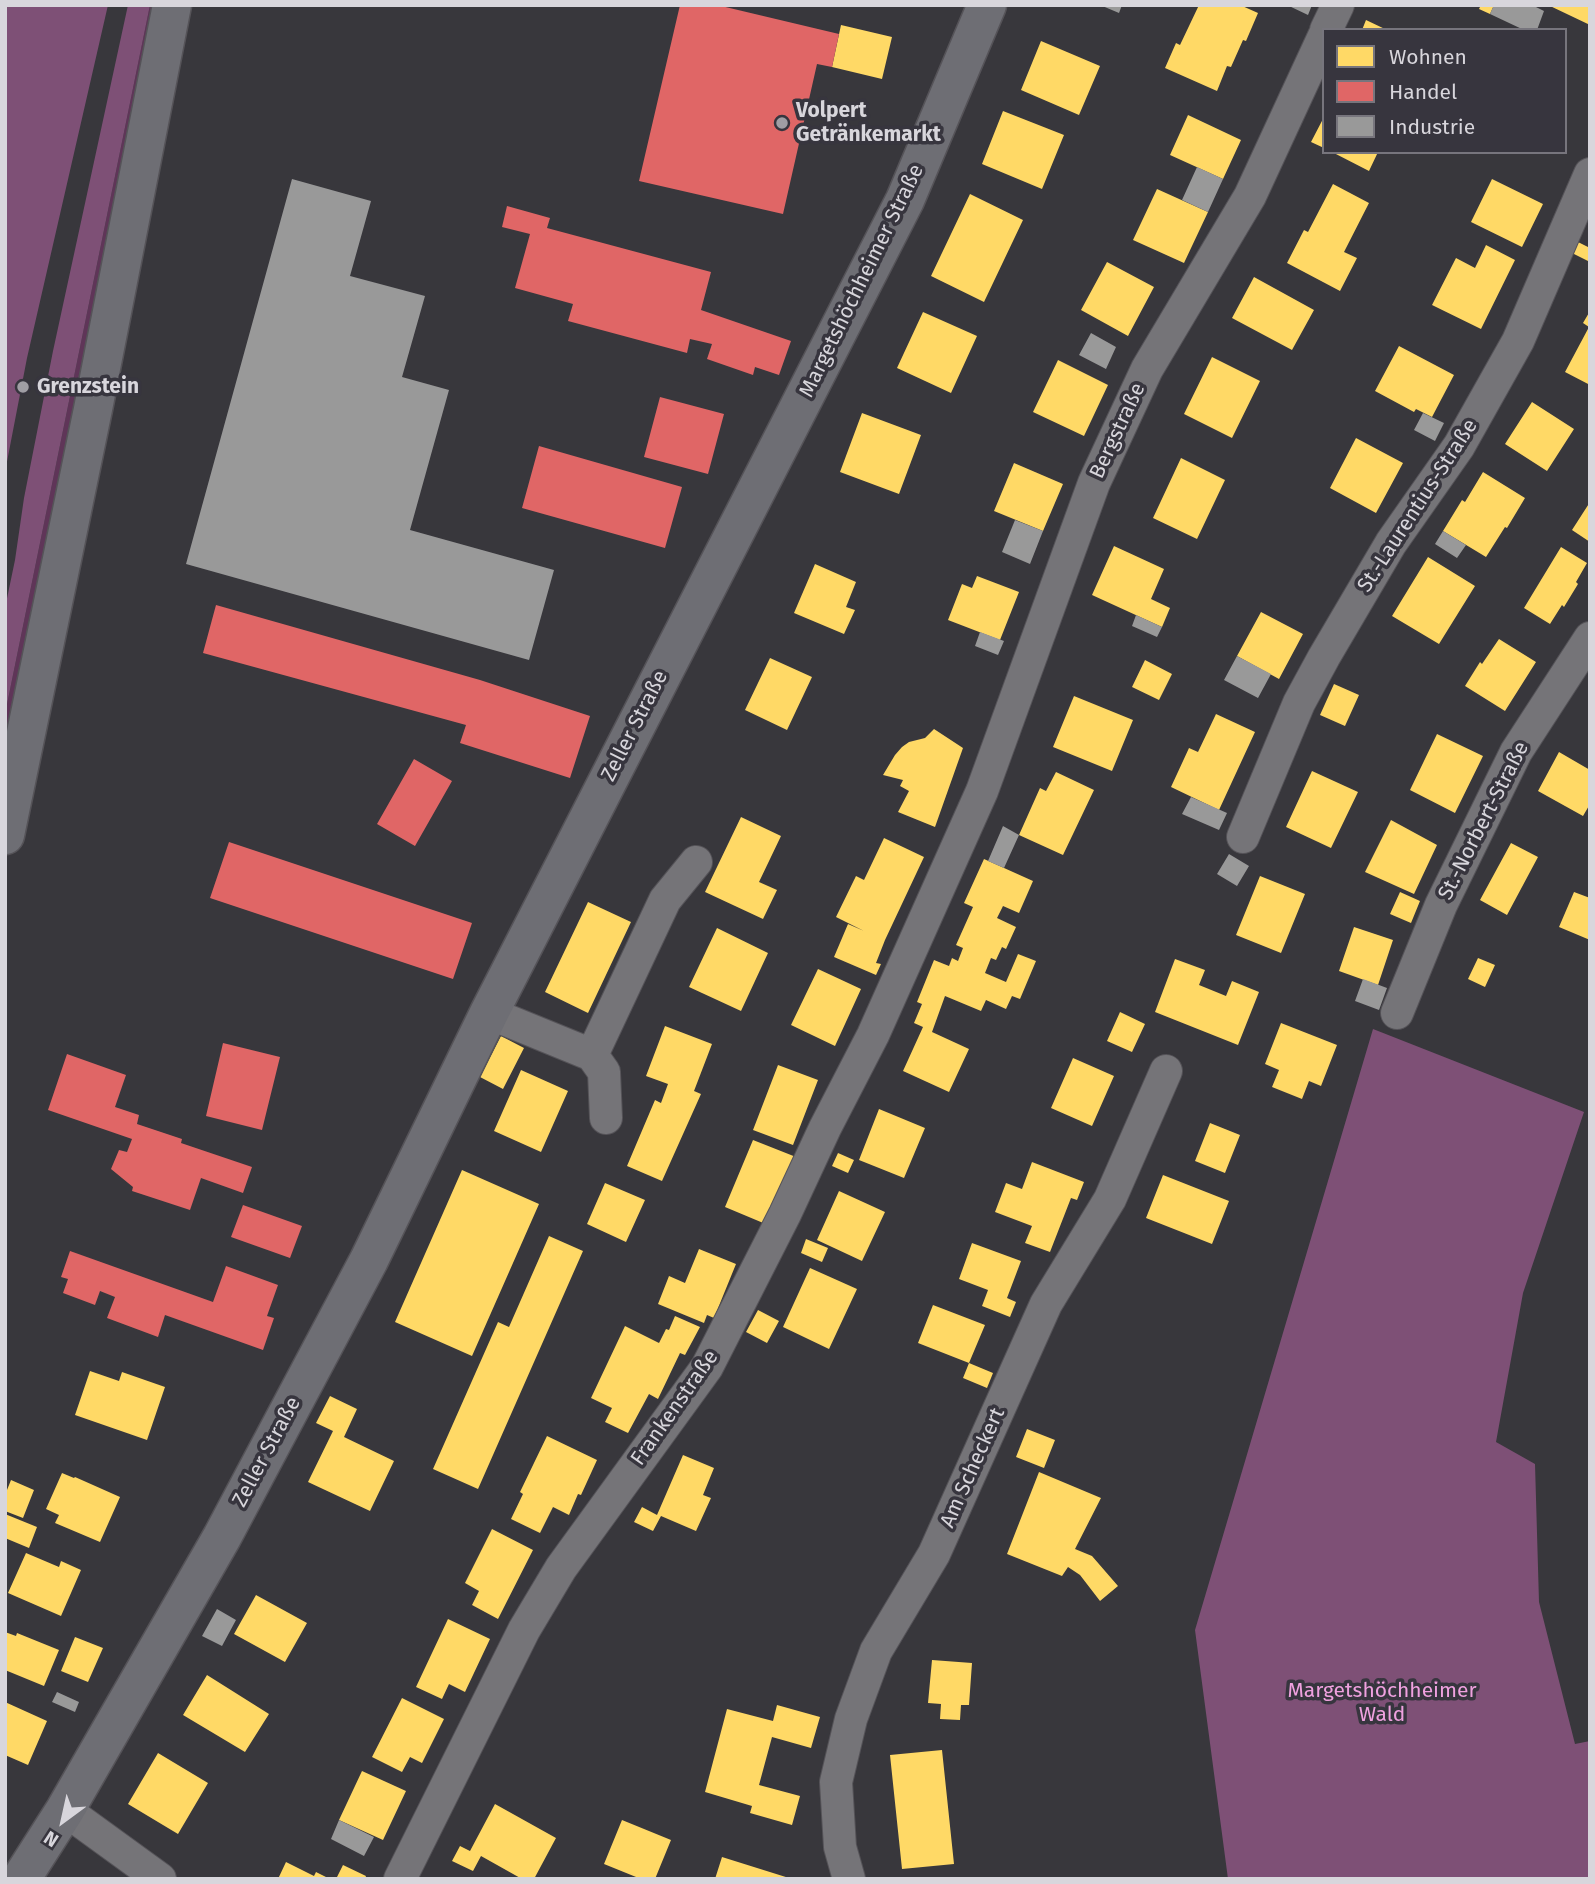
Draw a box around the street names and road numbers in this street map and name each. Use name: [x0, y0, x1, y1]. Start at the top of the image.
street label: Margetshöchheimer Straße: [794, 160, 930, 402]
street label: Bergstraße: [1085, 379, 1151, 483]
street label: St.-Laurentius-Straße: [1353, 415, 1483, 597]
street label: Zeller Straße: [596, 666, 674, 786]
street label: St.-Norbert-Straße: [1433, 738, 1535, 904]
street label: Frankenstraße: [626, 1345, 724, 1471]
street label: Zeller Straße: [227, 1393, 307, 1511]
street label: Am Scheckert: [935, 1404, 1011, 1532]

